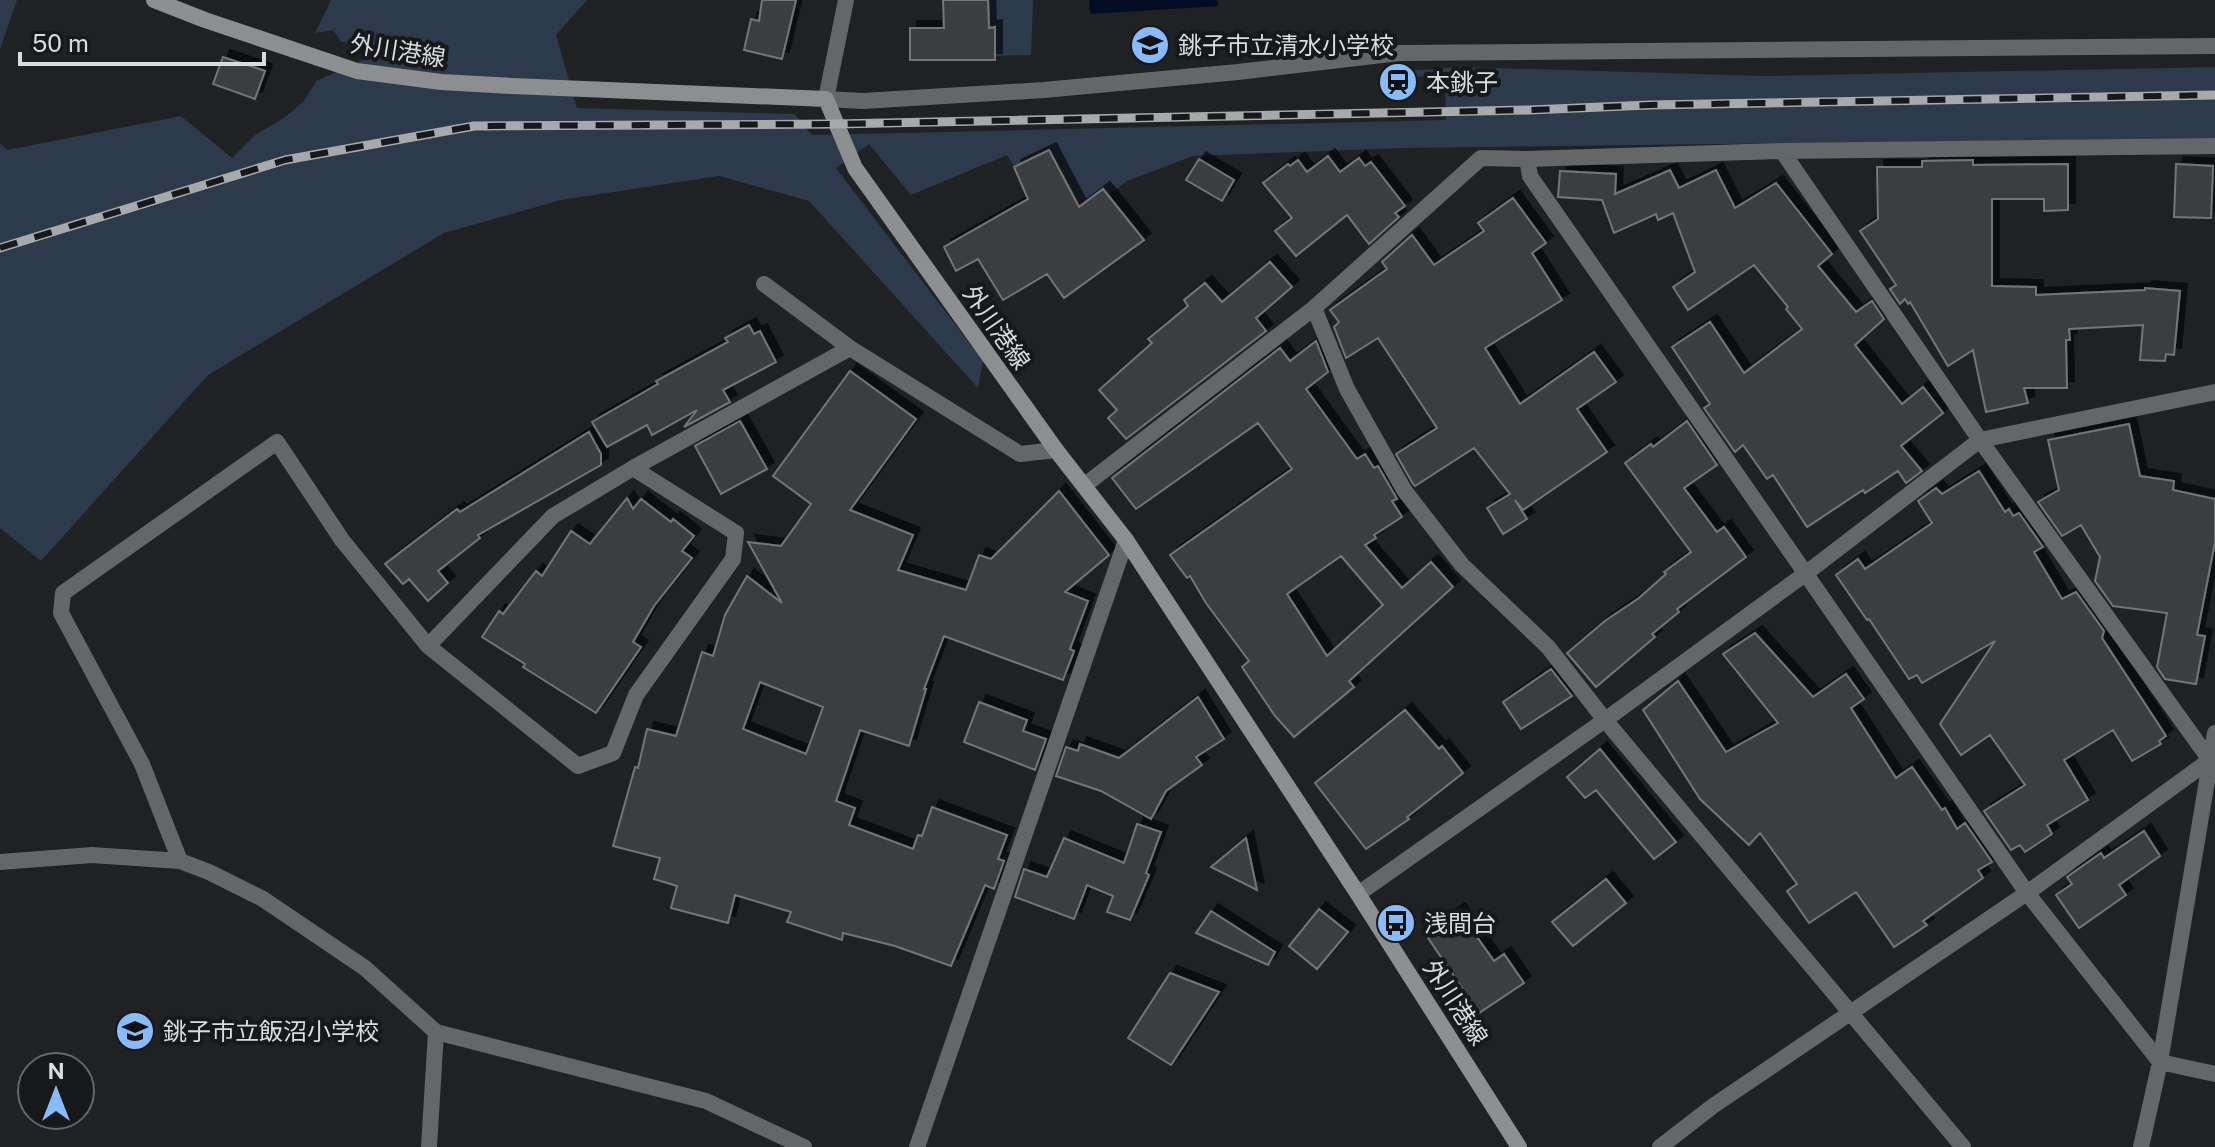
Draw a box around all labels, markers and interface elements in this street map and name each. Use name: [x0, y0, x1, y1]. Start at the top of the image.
scale bar: [20, 16, 264, 66]
school or university icon: 銚子市立清水小学校: [1129, 24, 1171, 66]
text: 50 m: [32, 29, 89, 57]
street label: 外川港線: [348, 29, 448, 71]
place label: 銚子市立清水小学校: [1178, 31, 1394, 59]
station icon: 本銚子: [1377, 61, 1419, 103]
place label: 本銚子: [1426, 68, 1498, 96]
street label: 外川港線: [958, 280, 1036, 374]
bus stop icon: 浅間台: [1375, 902, 1417, 944]
place label: 浅間台: [1424, 909, 1496, 937]
street label: 外川港線: [1418, 954, 1494, 1050]
school or university icon: 銚子市立飯沼小学校: [114, 1010, 156, 1052]
place label: 銚子市立飯沼小学校: [163, 1017, 379, 1045]
north arrow: [16, 1051, 96, 1131]
text: N: [47, 1058, 65, 1084]

